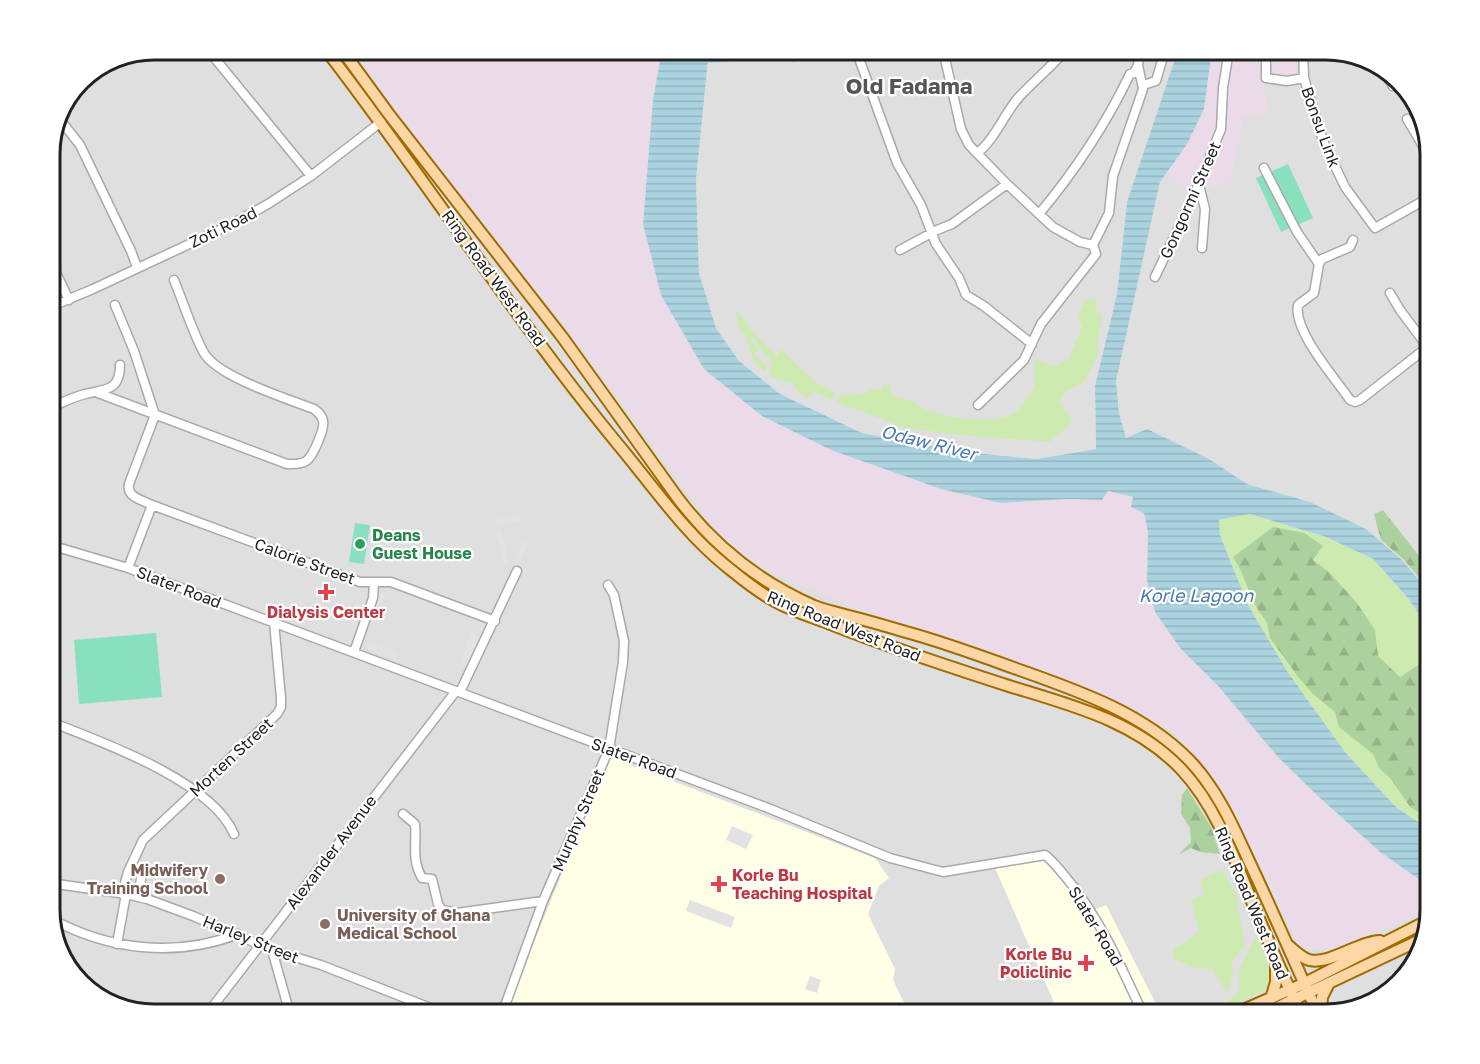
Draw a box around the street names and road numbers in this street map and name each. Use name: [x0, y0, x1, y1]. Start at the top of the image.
street label: Bonsu Link: [1297, 84, 1345, 170]
street label: Gongormi Street: [1155, 138, 1225, 262]
street label: Zoti Road: [186, 202, 260, 252]
street label: Ring Road West Road: [438, 206, 550, 350]
street label: Calorie Street: [252, 534, 358, 588]
street label: Slater Road: [134, 562, 224, 612]
street label: Ring Road West Road: [764, 586, 924, 666]
street label: Morten Street: [185, 713, 277, 801]
street label: Slater Road: [589, 733, 679, 783]
street label: Murphy Street: [547, 766, 609, 874]
street label: Alexander Avenue: [282, 791, 380, 913]
street label: Ring Road West Road: [1211, 824, 1293, 982]
street label: Slater Road: [1064, 883, 1128, 969]
street label: Harley Street: [200, 911, 302, 967]

